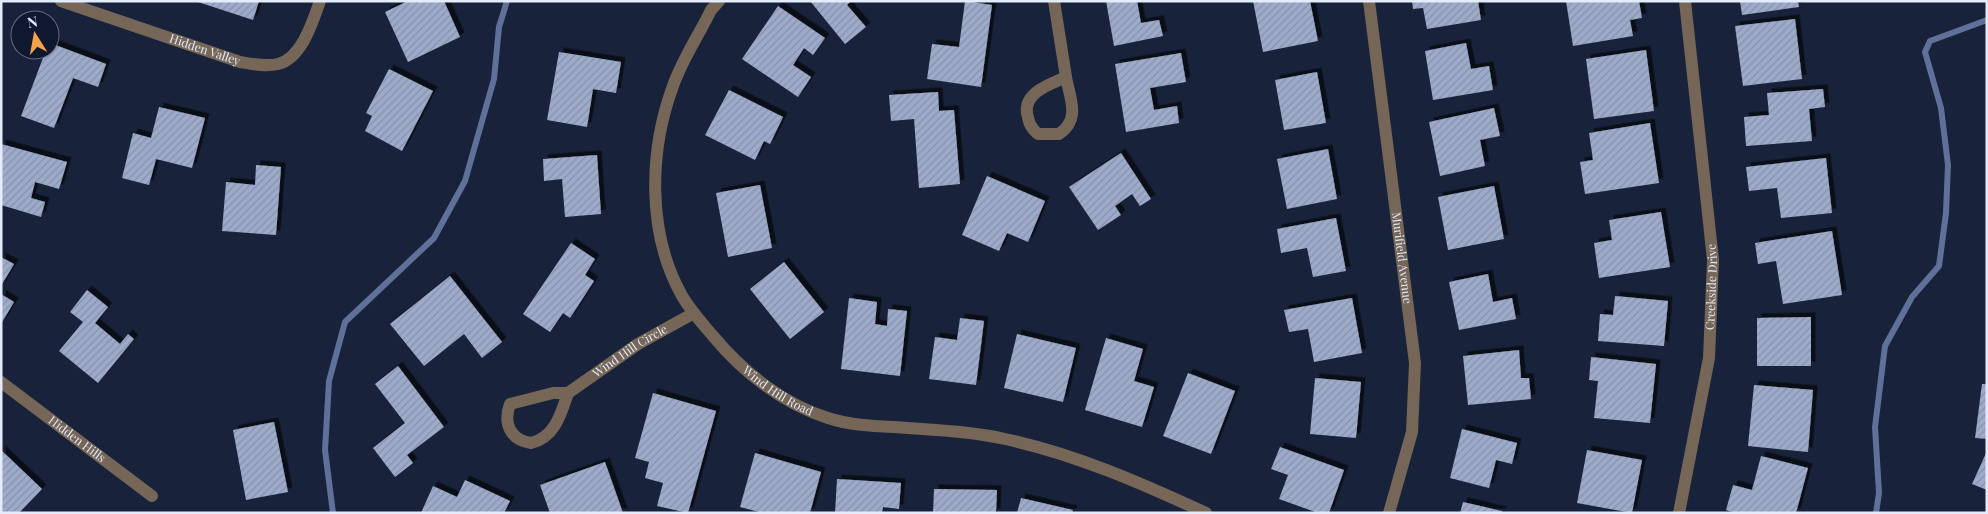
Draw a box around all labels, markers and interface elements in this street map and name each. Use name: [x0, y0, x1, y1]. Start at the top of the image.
north arrow: [10, 10, 60, 60]
text: N: [26, 11, 39, 32]
street label: Hidden Valley: [168, 30, 243, 69]
street label: Murifield Avenue: [1389, 211, 1416, 305]
street label: Creekside Drive: [1701, 243, 1720, 330]
street label: Wind Hill Circle: [588, 320, 670, 381]
street label: Wind Hill Road: [739, 361, 816, 419]
street label: Hidden Hills: [46, 412, 109, 465]

